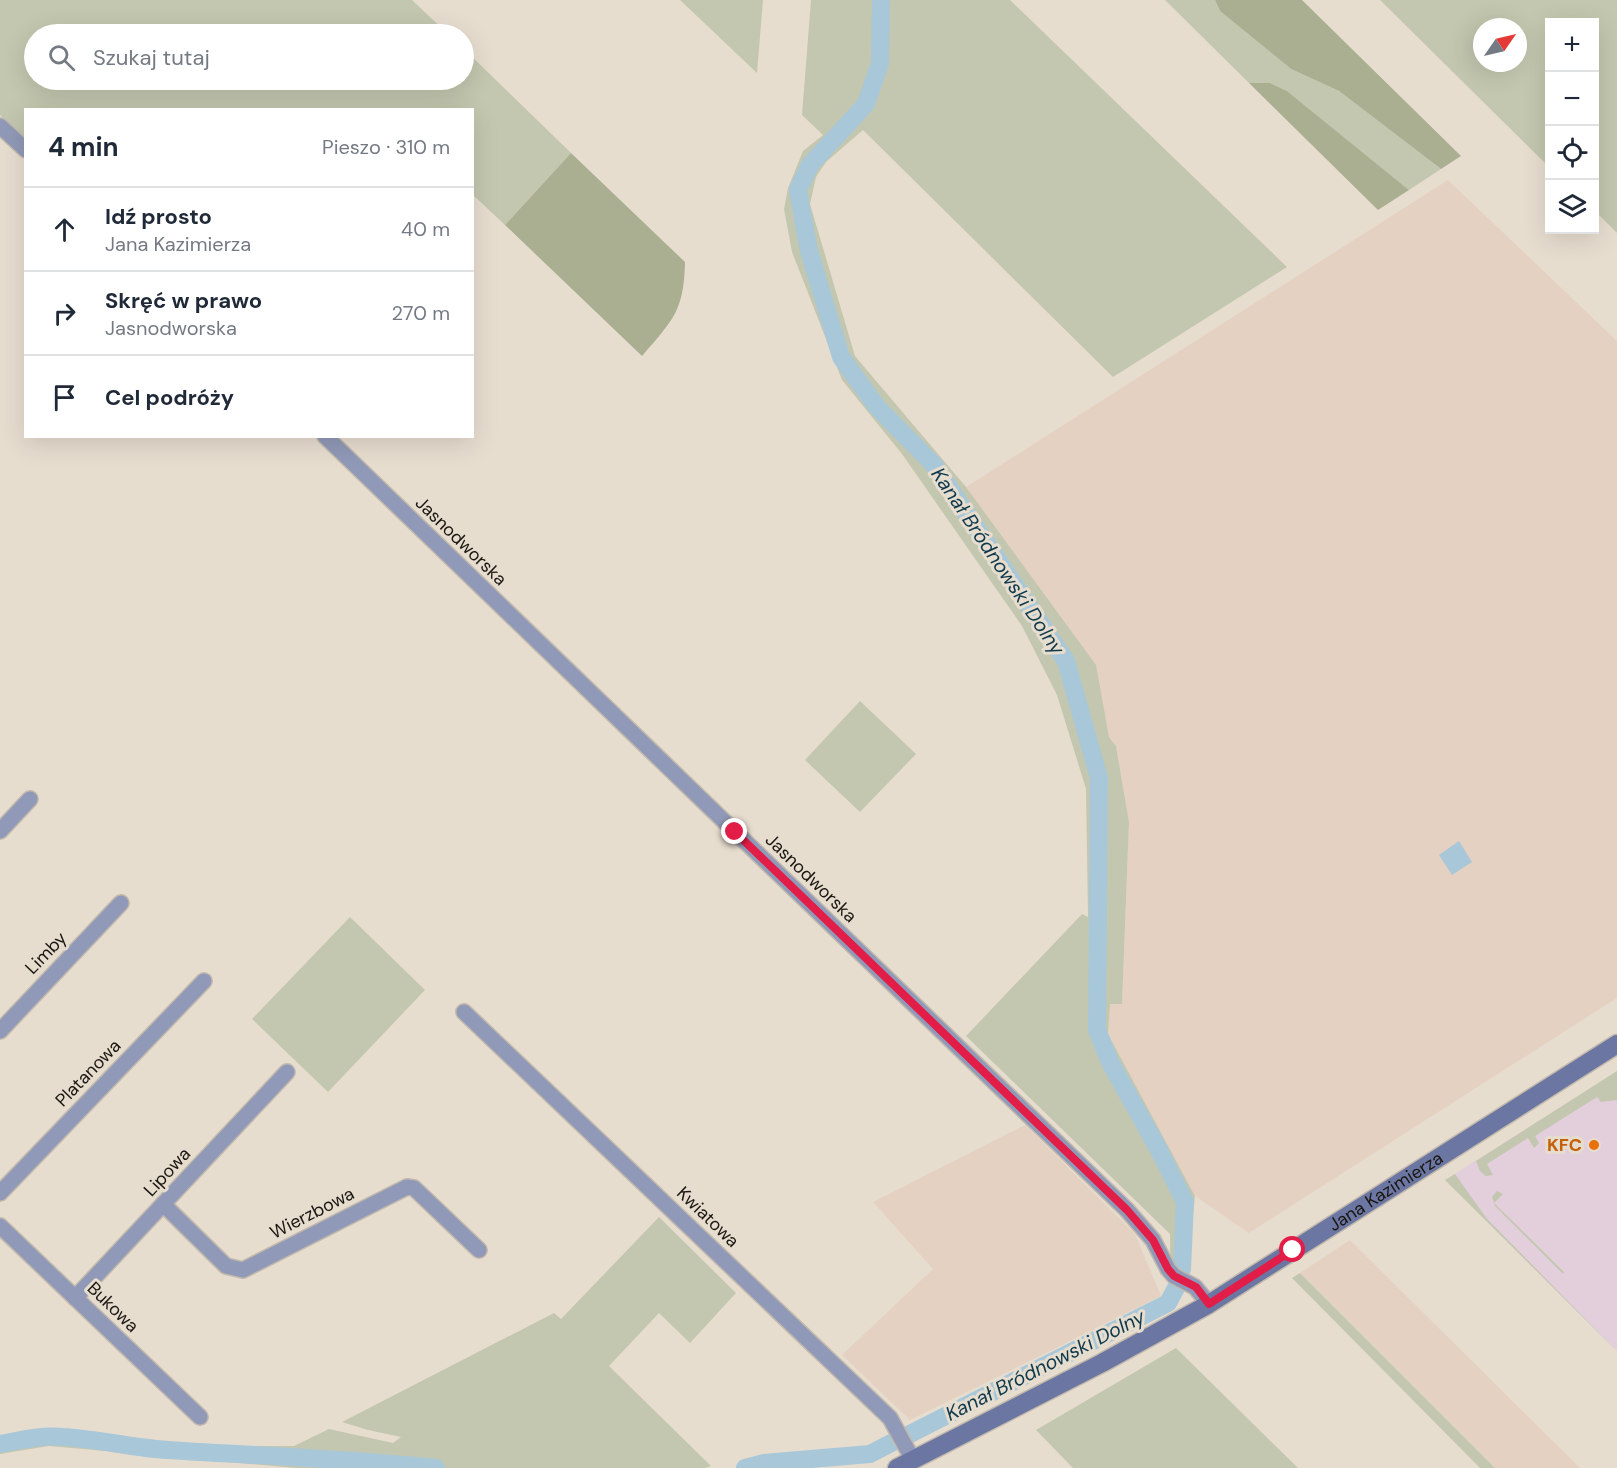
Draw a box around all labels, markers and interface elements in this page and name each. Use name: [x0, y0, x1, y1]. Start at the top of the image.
north arrow: [1473, 18, 1527, 72]
map controls: [1545, 18, 1599, 234]
button: +: [1545, 18, 1599, 72]
search box: [24, 24, 474, 90]
icon: search: [45, 41, 78, 74]
text: Szukaj tutaj: [93, 43, 210, 72]
button: −: [1545, 72, 1599, 126]
button: locate: [1545, 126, 1599, 180]
text: 4 min: [48, 130, 119, 164]
text: Pieszo · 310 m: [322, 134, 450, 160]
button: layers: [1545, 180, 1599, 234]
text: Idź prosto: [105, 202, 212, 231]
icon: ahead: [48, 213, 81, 246]
text: 40 m: [401, 216, 450, 242]
text: Jana Kazimierza: [105, 231, 251, 257]
text: Skręć w prawo: [105, 286, 262, 315]
icon: right: [48, 297, 81, 330]
text: 270 m: [392, 300, 450, 326]
text: Jasnodworska: [105, 315, 237, 341]
icon: arrive: [48, 381, 81, 414]
text: Cel podróży: [105, 383, 234, 412]
water label: Kanał Bródnowski Dolny: [926, 462, 1071, 660]
street label: Jasnodworska: [410, 491, 512, 591]
route end: [721, 818, 747, 844]
street label: Jasnodworska: [760, 828, 862, 928]
street label: Limby: [20, 927, 72, 979]
street label: Platanowa: [50, 1034, 126, 1112]
place label: KFC: [1547, 1133, 1582, 1157]
marker: KFC: [1587, 1138, 1601, 1152]
street label: Lipowa: [138, 1142, 196, 1202]
street label: Jana Kazimierza: [1324, 1146, 1448, 1237]
street label: Wierzbowa: [266, 1181, 358, 1245]
street label: Kwiatowa: [672, 1181, 744, 1253]
route start: [1279, 1236, 1305, 1262]
street label: Bukowa: [82, 1276, 144, 1338]
water label: Kanał Bródnowski Dolny: [941, 1303, 1150, 1427]

